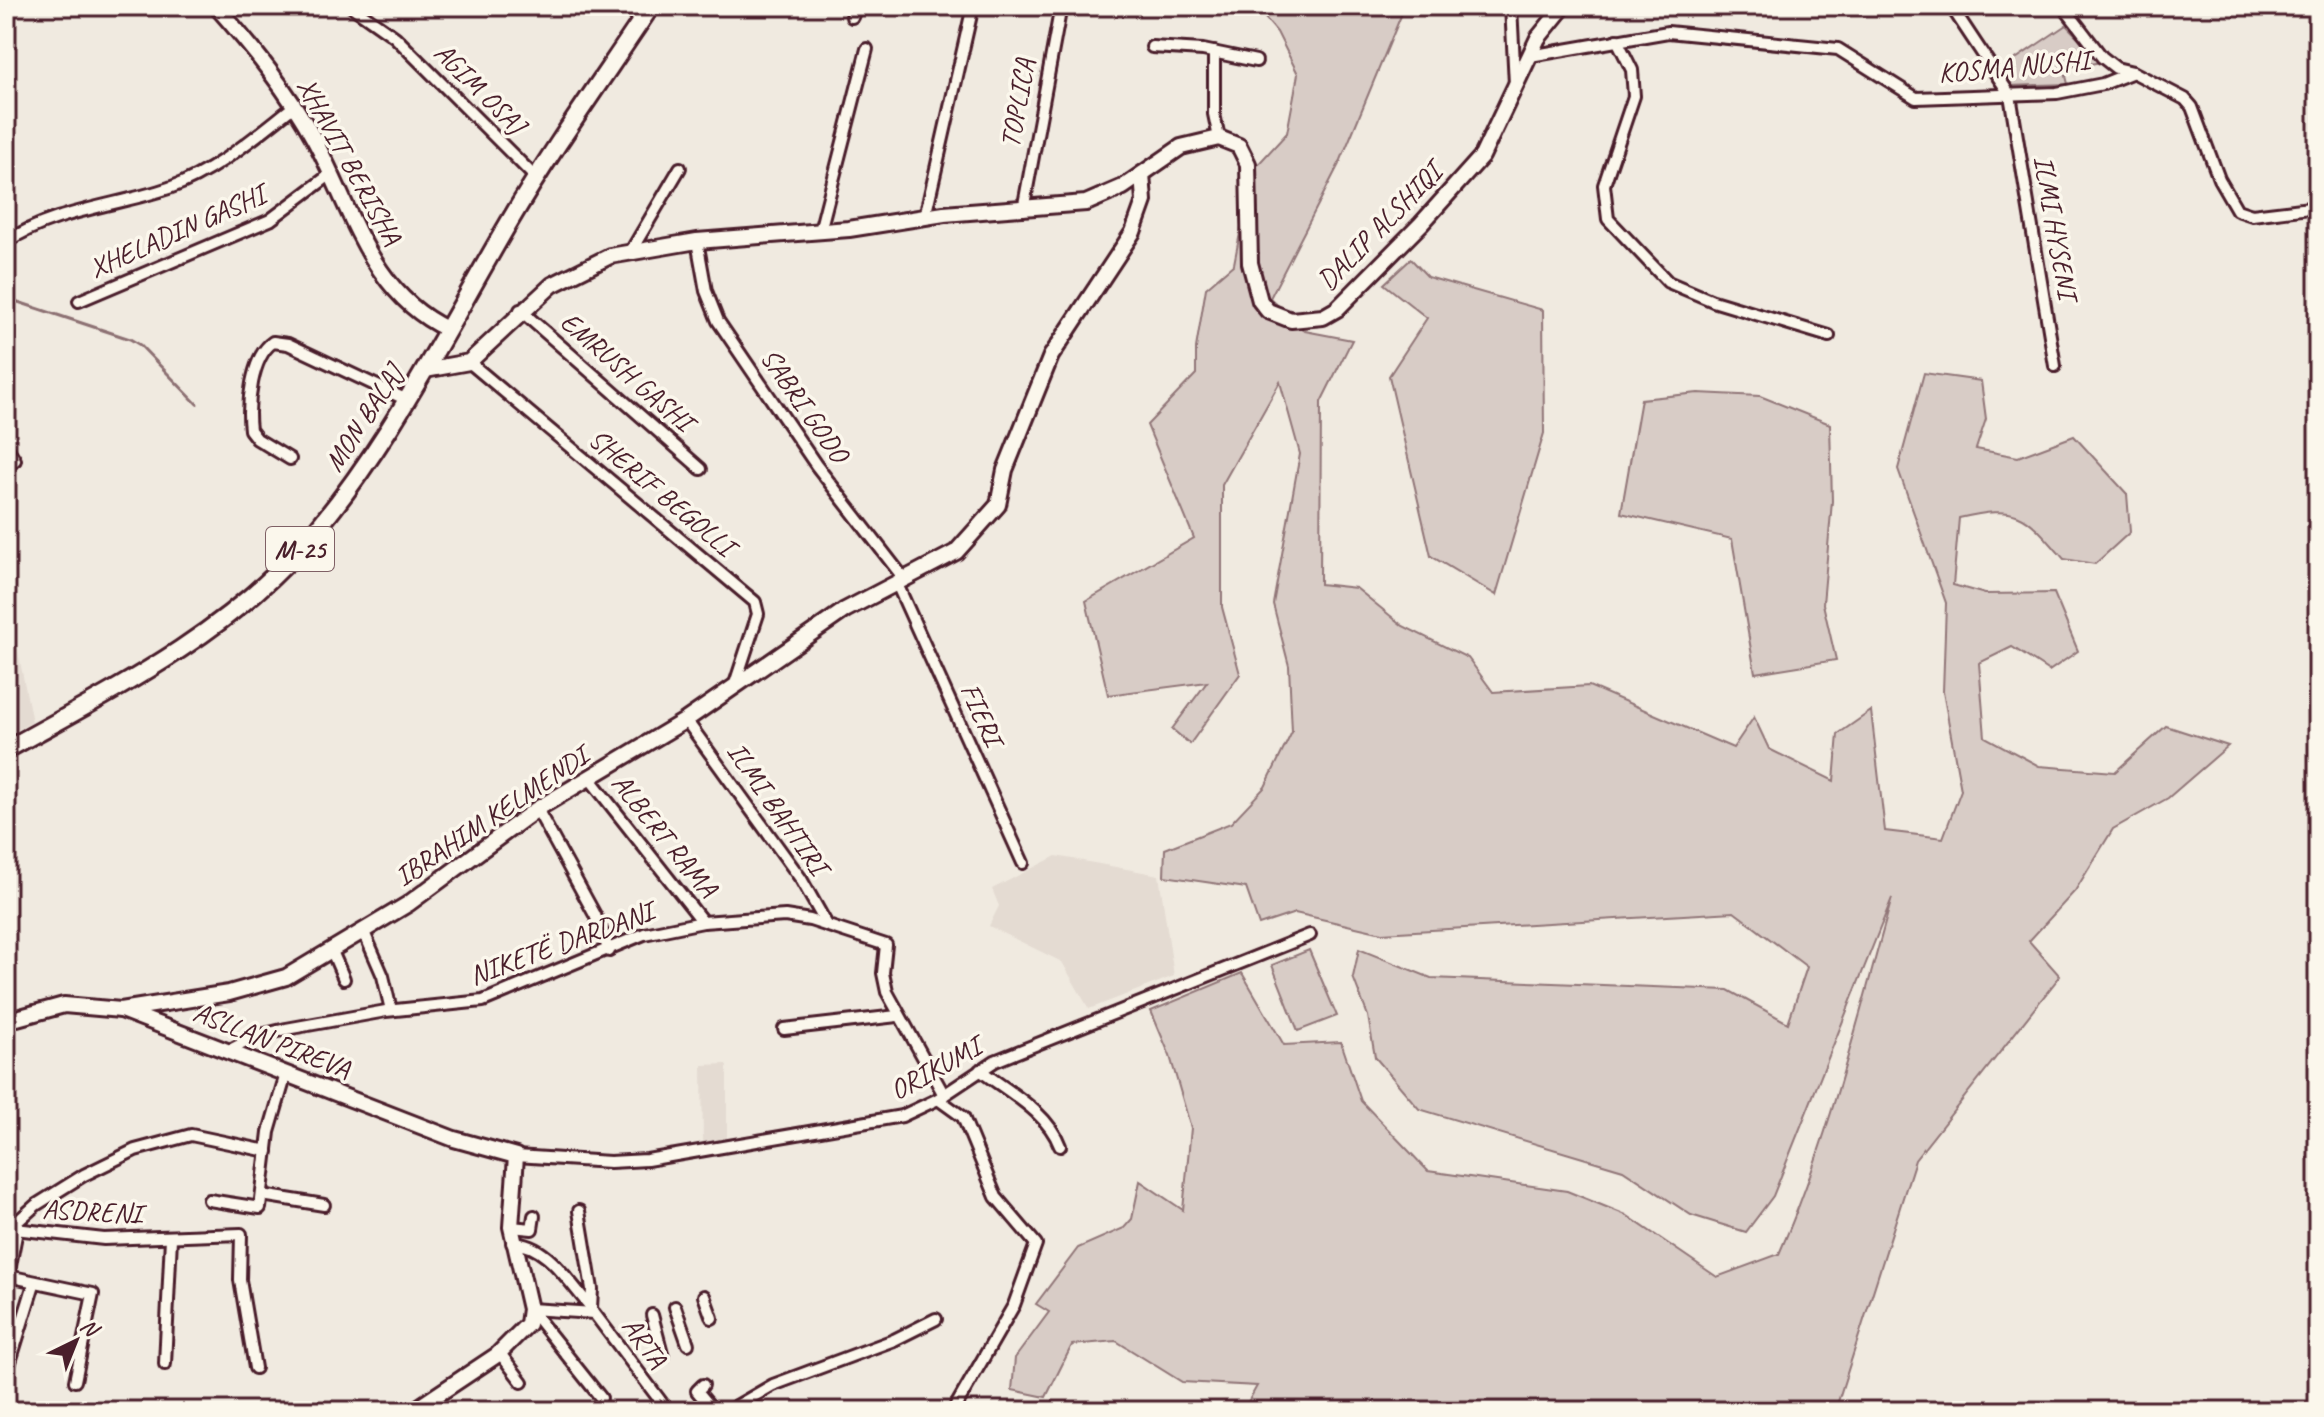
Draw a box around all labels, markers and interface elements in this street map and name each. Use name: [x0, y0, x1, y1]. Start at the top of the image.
street label: AGIM OSAJ: [427, 35, 536, 144]
street label: KOSMA NUSHI: [1937, 41, 2097, 90]
street label: TOPLICA: [992, 55, 1042, 150]
street label: XHAVIT BERISHA: [290, 71, 411, 251]
street label: DALIP ALSHIQI: [1309, 151, 1453, 297]
street label: ILMI HYSENI: [2026, 153, 2087, 307]
street label: XHELADIN GASHI: [84, 174, 276, 285]
street label: EMRUSH GASHI: [553, 304, 705, 442]
street label: SABRI GODO: [753, 341, 859, 471]
street label: MON BALAJ: [316, 355, 413, 478]
street label: SHERIF BEGOLLI: [582, 421, 747, 567]
road number: M-25: [266, 527, 334, 571]
street label: FIERI: [953, 677, 1013, 756]
street label: IBRAHIM KELMENDI: [388, 735, 599, 894]
street label: ILMI BAHTIRI: [720, 735, 840, 886]
street label: ALBERT RAMA: [604, 766, 727, 905]
street label: NIKETË DARDANI: [464, 892, 663, 992]
street label: ASLLAN PIREVA: [189, 994, 356, 1086]
street label: ORIKUMI: [883, 1026, 992, 1107]
street label: ASDRENI: [42, 1191, 148, 1231]
north arrow: [36, 1301, 116, 1381]
street label: ARTA: [615, 1310, 676, 1375]
text: N: [74, 1312, 106, 1344]

